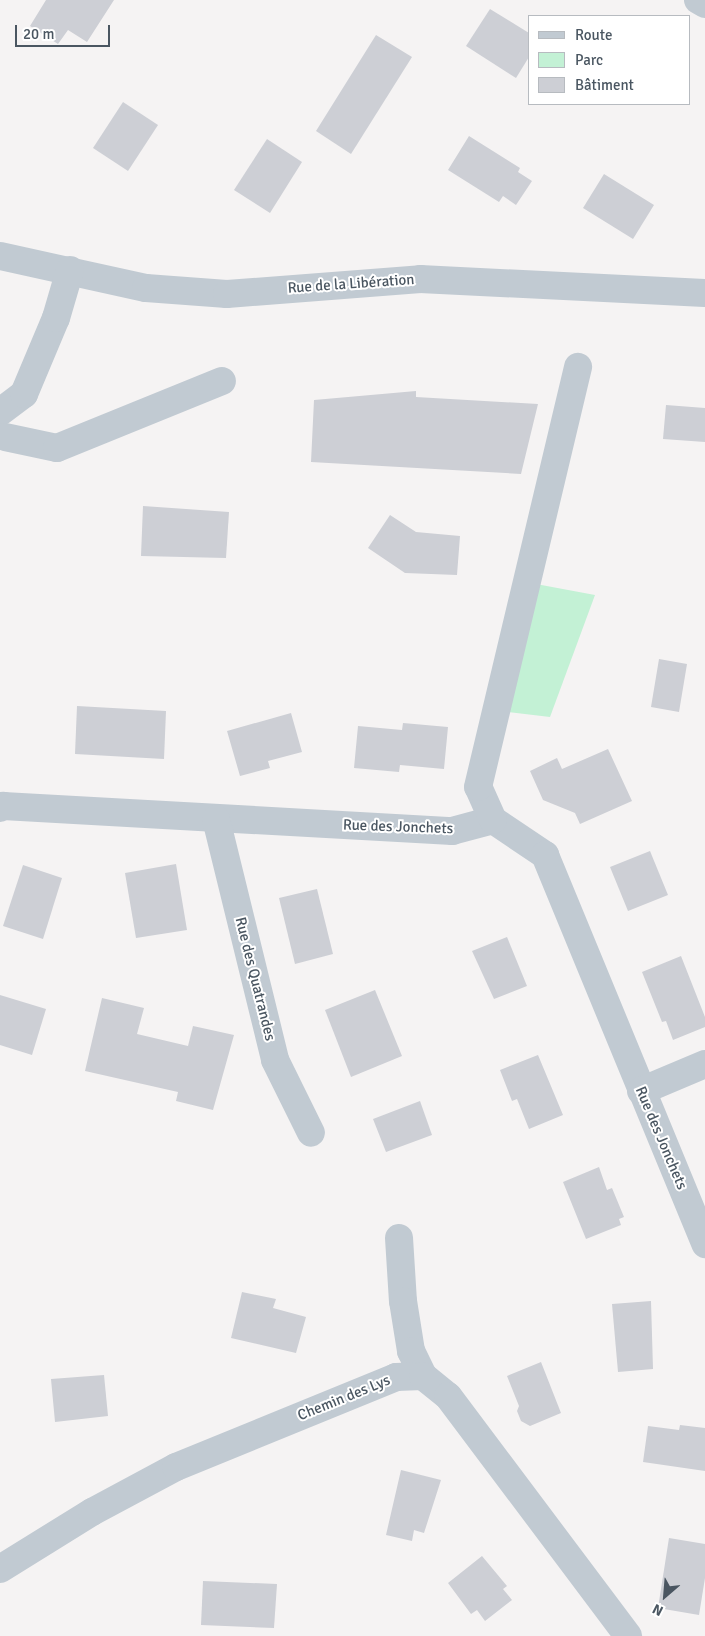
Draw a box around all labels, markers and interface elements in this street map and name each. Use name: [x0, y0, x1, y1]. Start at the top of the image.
scale bar: [18, 15, 112, 47]
legend: [528, 15, 690, 105]
text: 20 m: [23, 25, 54, 43]
text: Route: [575, 26, 612, 44]
text: Parc: [575, 51, 603, 69]
text: Bâtiment: [575, 76, 634, 94]
street label: Rue de la Libération: [287, 271, 415, 297]
street label: Rue des Jonchets: [343, 816, 453, 838]
street label: Rue des Quatrandes: [231, 915, 279, 1043]
street label: Rue des Jonchets: [631, 1084, 691, 1192]
street label: Chemin des Lys: [295, 1371, 393, 1425]
north arrow: [640, 1571, 690, 1621]
text: N: [650, 1600, 666, 1620]

